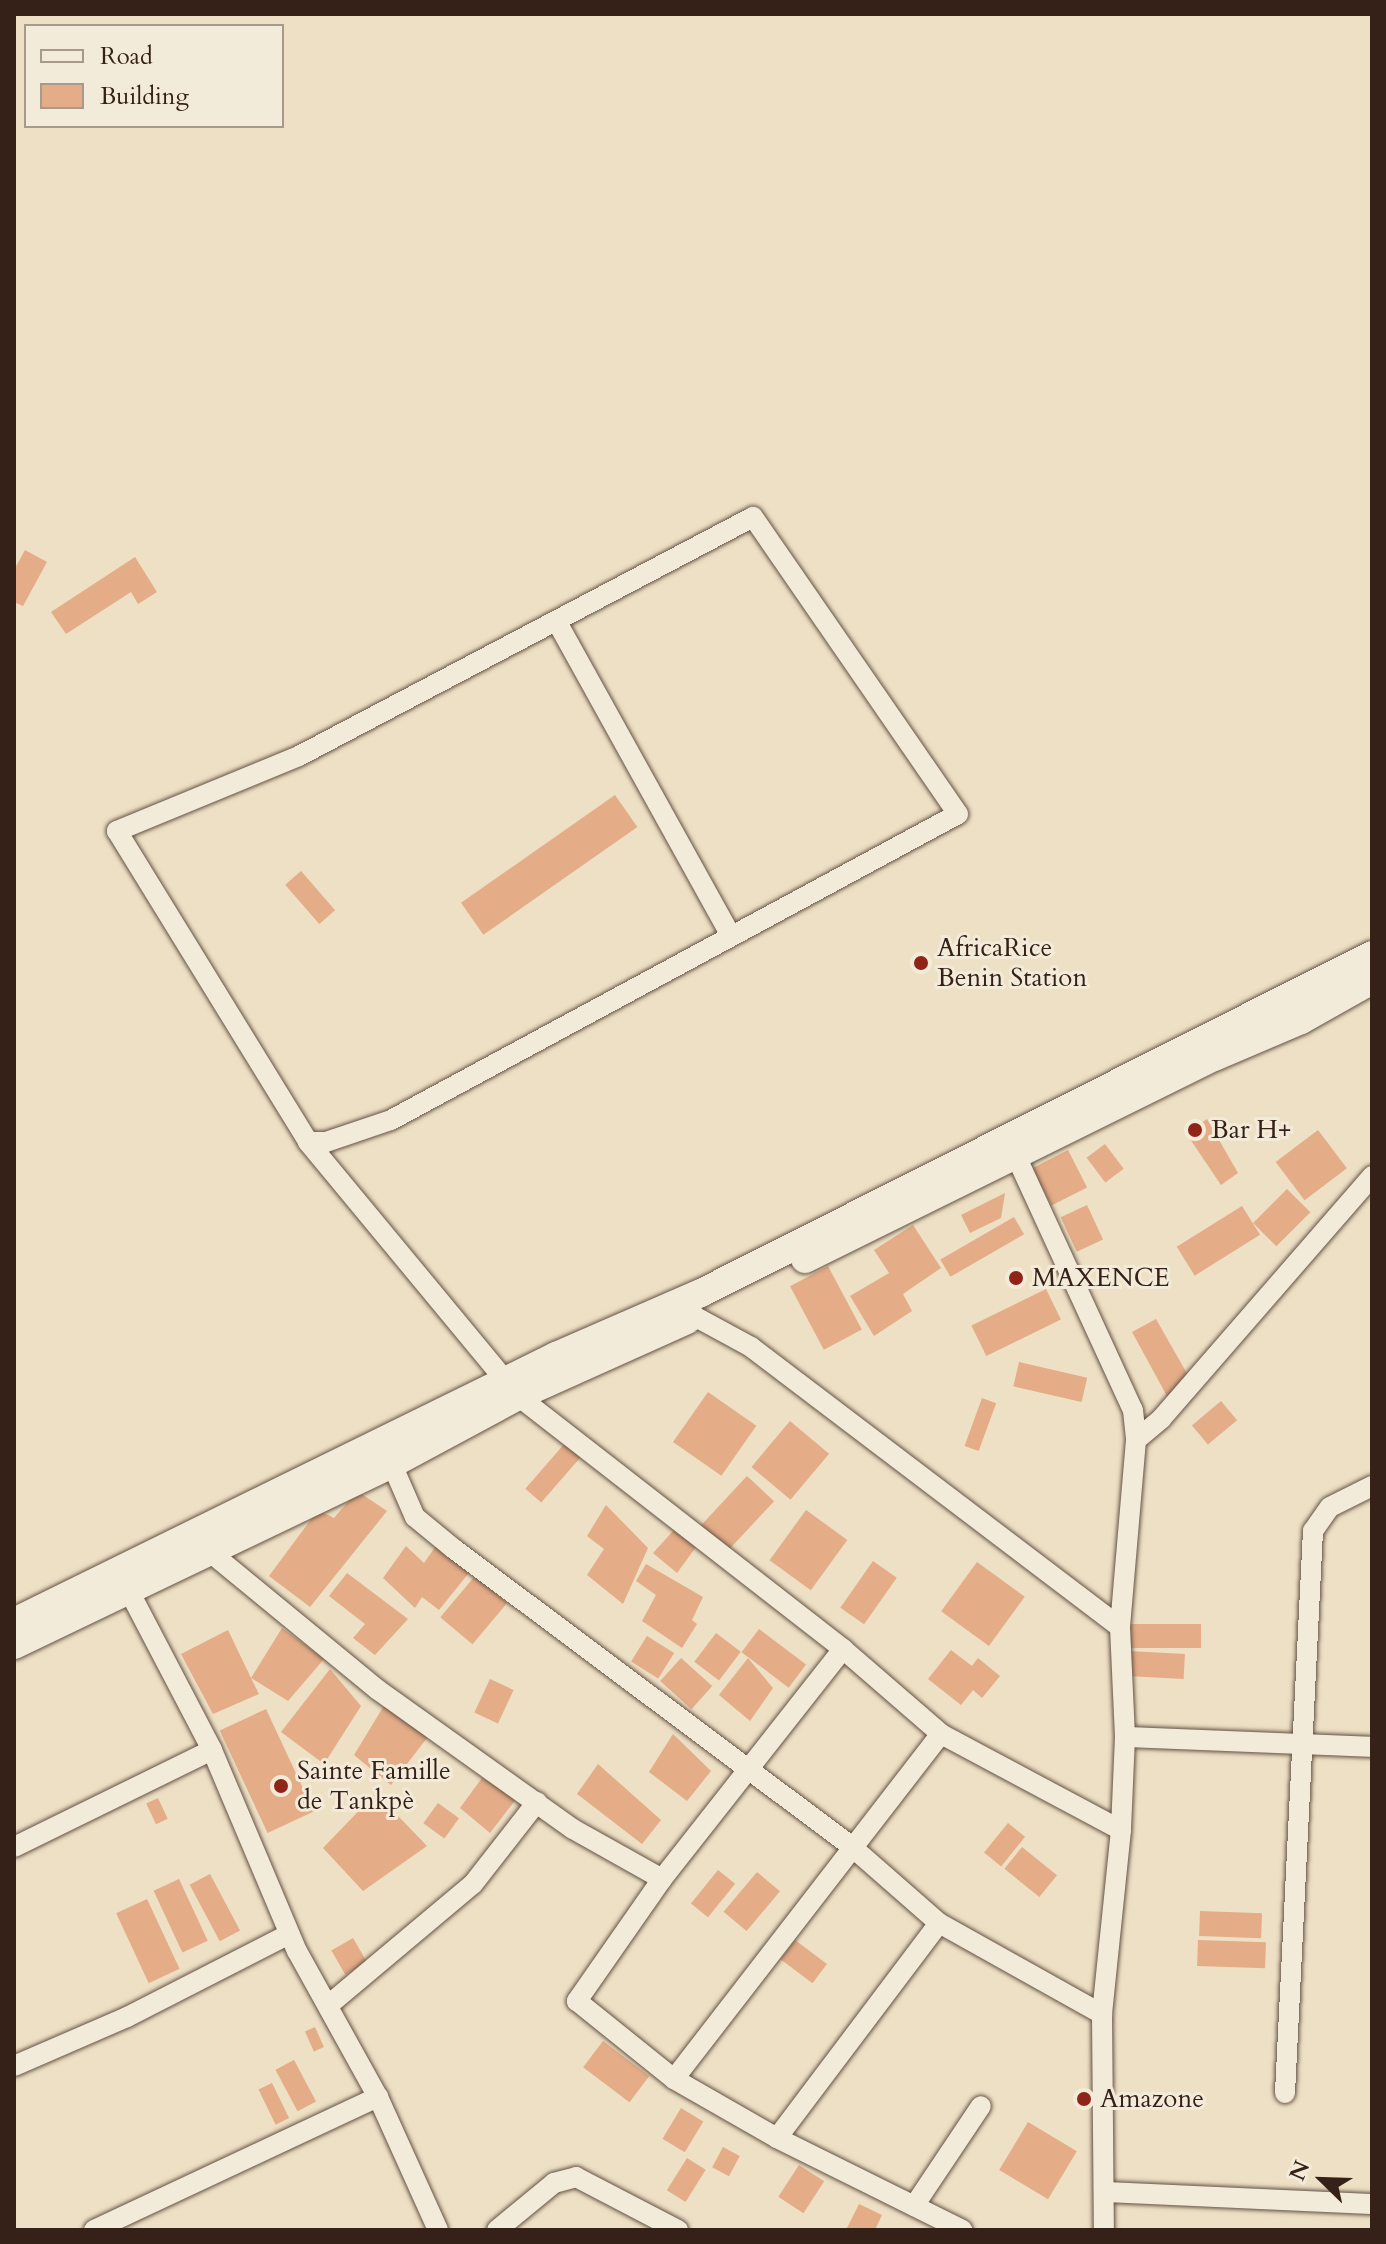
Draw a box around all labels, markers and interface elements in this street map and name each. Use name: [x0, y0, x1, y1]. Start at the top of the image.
legend: [24, 24, 284, 128]
text: Road: [100, 40, 153, 73]
text: Building: [100, 80, 189, 113]
place label: AfricaRice Benin Station: [937, 932, 1087, 994]
marker: AfricaRice Benin Station: [912, 954, 930, 972]
place label: Bar H+: [1211, 1114, 1291, 1146]
marker: Bar H+: [1186, 1121, 1204, 1139]
place label: MAXENCE: [1032, 1262, 1170, 1294]
marker: MAXENCE: [1007, 1269, 1025, 1287]
place label: Sainte Famille de Tankpè: [297, 1755, 451, 1816]
marker: Sainte Famille de Tankpè: [272, 1777, 290, 1795]
place label: Amazone: [1100, 2083, 1204, 2115]
marker: Amazone: [1075, 2090, 1093, 2108]
north arrow: [1282, 2140, 1362, 2220]
text: N: [1282, 2156, 1317, 2185]

